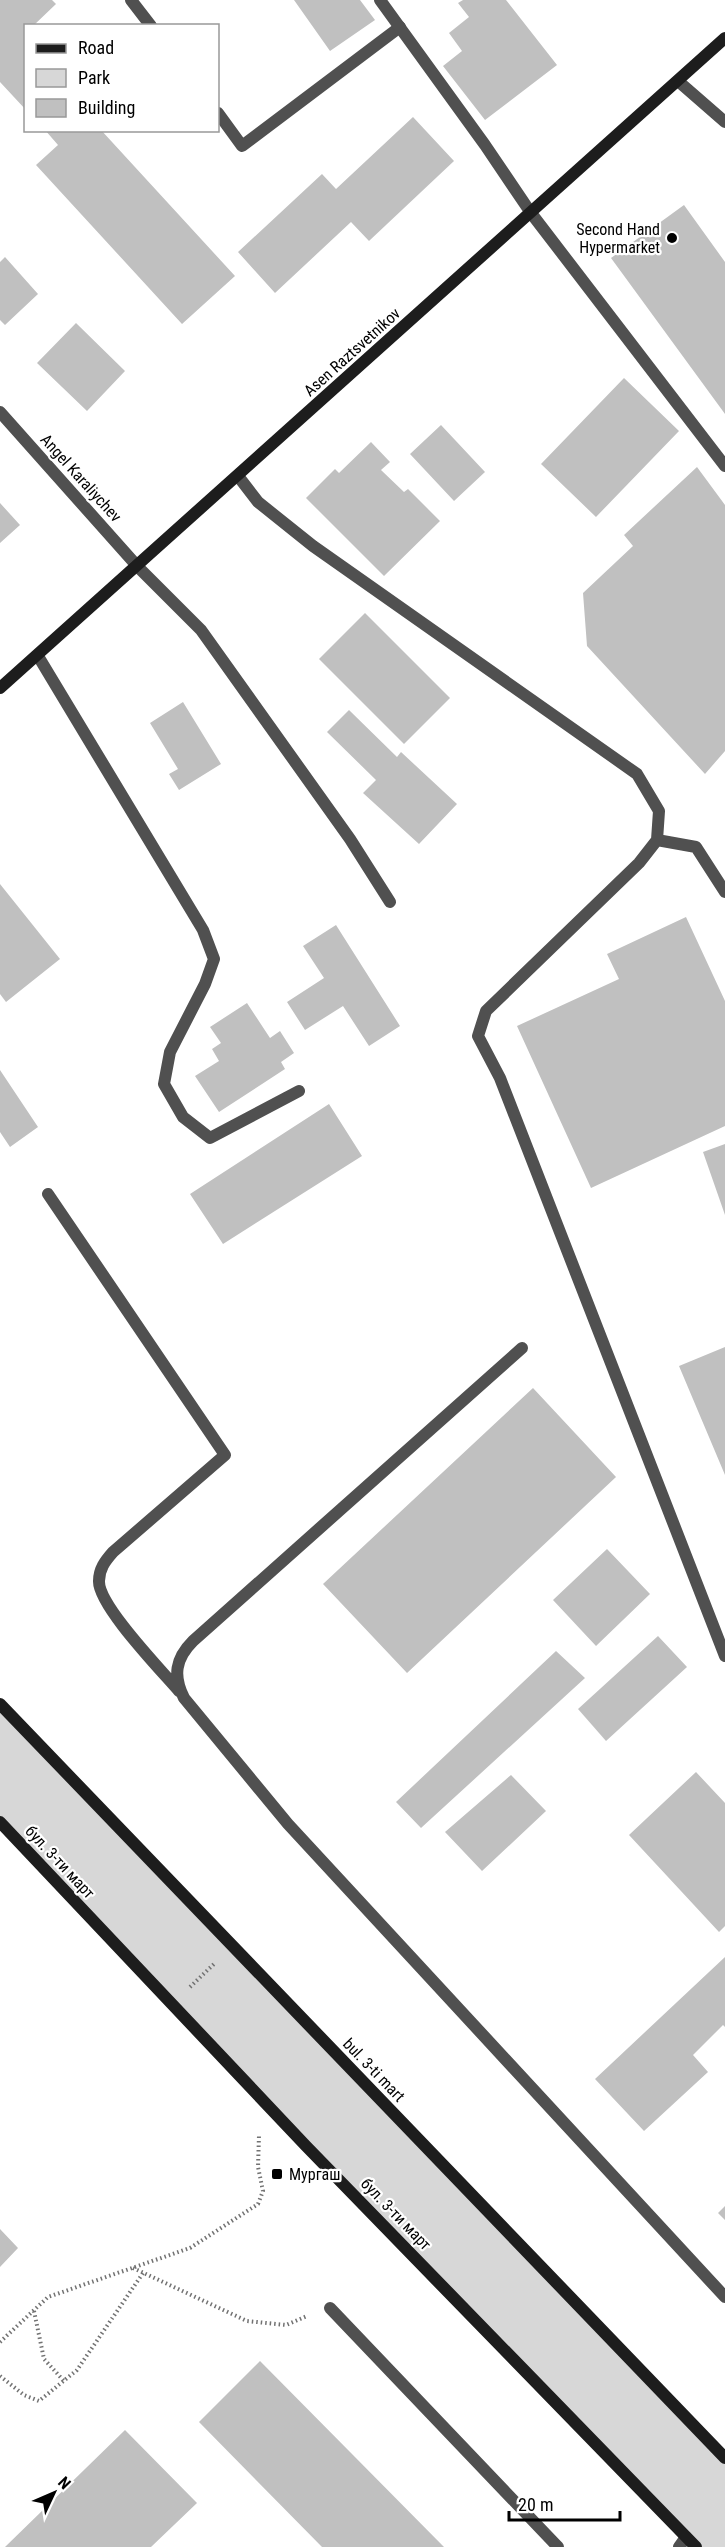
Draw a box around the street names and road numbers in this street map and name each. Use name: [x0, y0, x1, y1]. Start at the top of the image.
street label: Asen Raztsvetnikov: [300, 304, 404, 400]
street label: Angel Karaliychev: [37, 430, 125, 526]
street label: бул. 3-ти март: [21, 1822, 99, 1903]
street label: bul. 3-ti mart: [339, 2034, 409, 2106]
street label: бул. 3-ти март: [357, 2174, 435, 2254]

